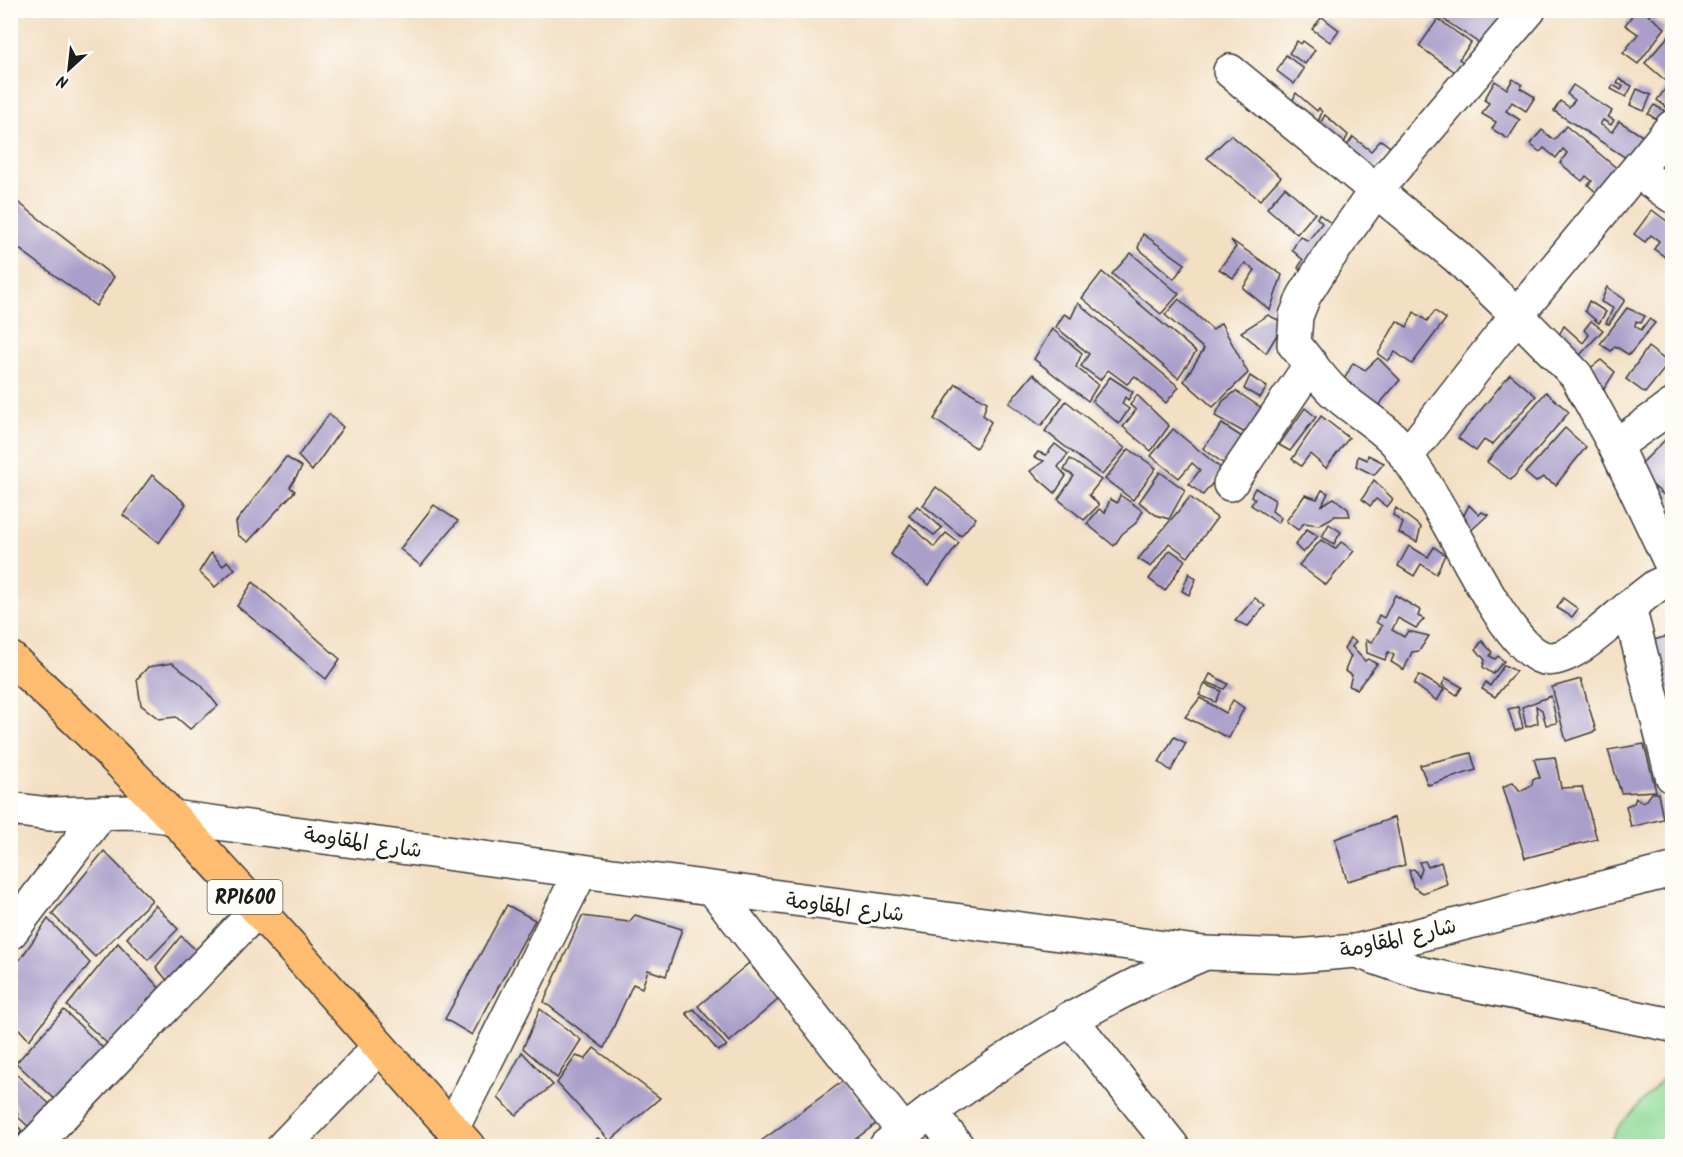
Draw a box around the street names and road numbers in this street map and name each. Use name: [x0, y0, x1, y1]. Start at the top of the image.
street label: شارع المقاومة: [302, 819, 424, 868]
road number: RP1600: [208, 880, 282, 914]
street label: شارع المقاومة: [784, 885, 906, 932]
street label: شارع المقاومة: [1337, 910, 1460, 969]

